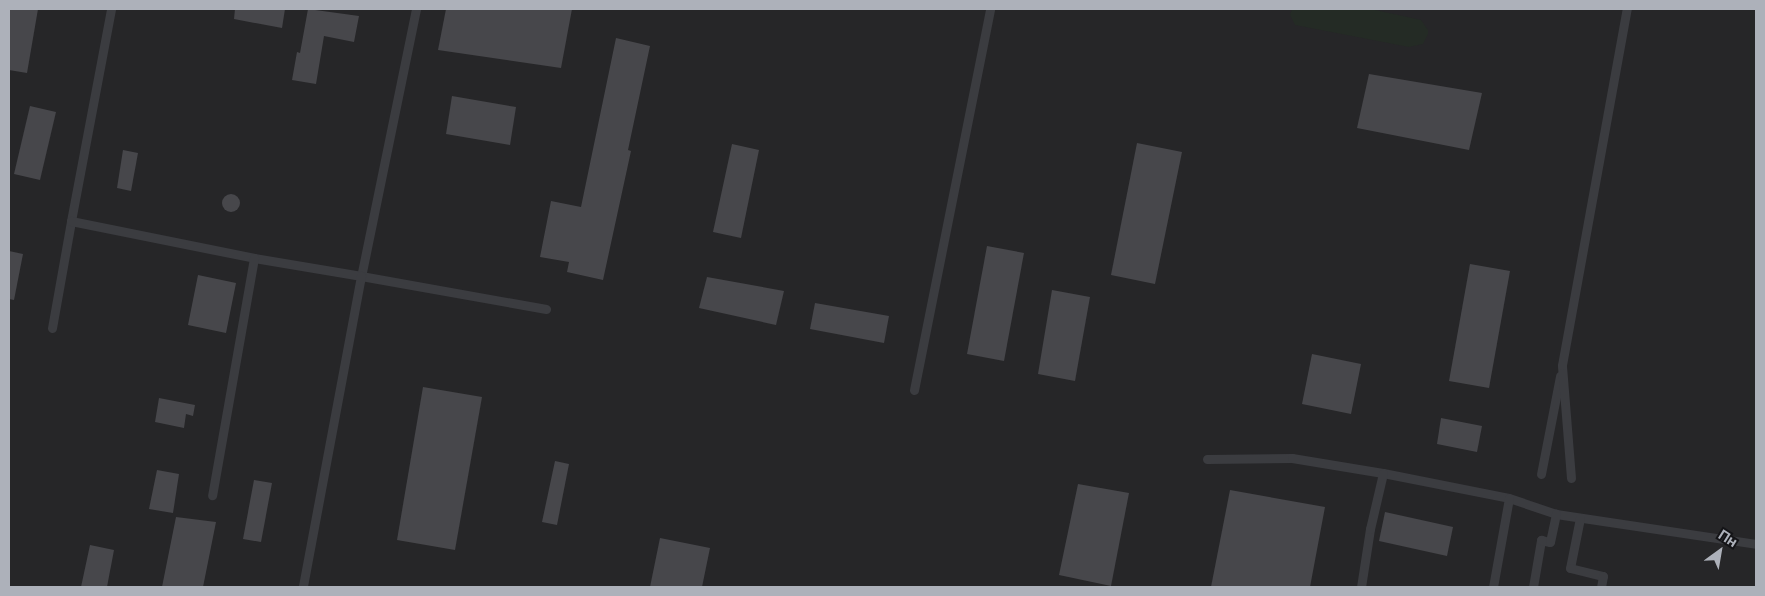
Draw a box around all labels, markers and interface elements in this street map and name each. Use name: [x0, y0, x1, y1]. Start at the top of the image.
north arrow: [1695, 526, 1745, 576]
text: Пн: [1716, 526, 1741, 550]

